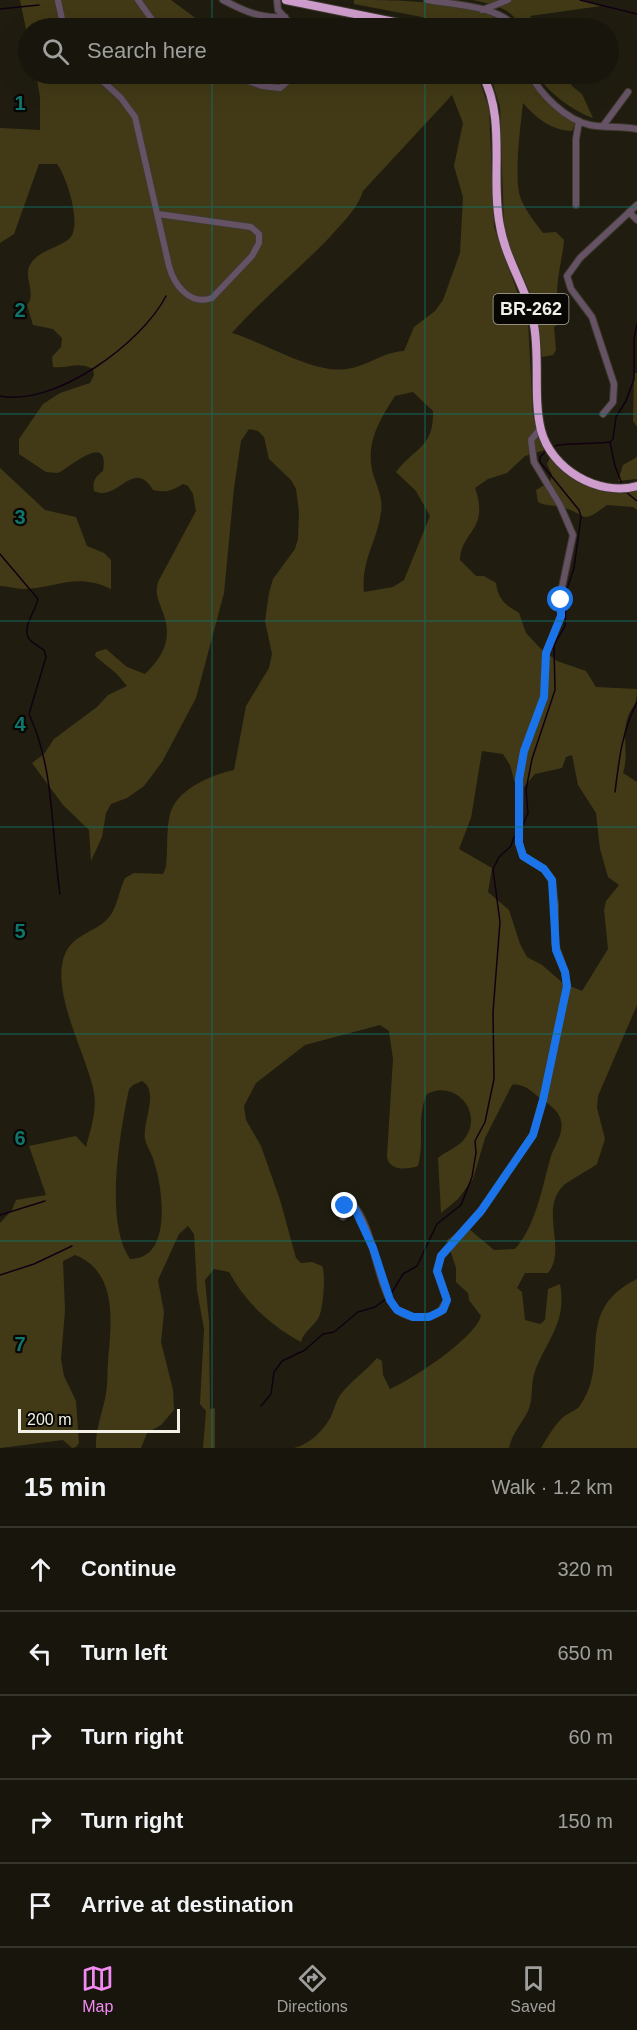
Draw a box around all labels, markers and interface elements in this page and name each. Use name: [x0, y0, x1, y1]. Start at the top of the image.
search box: [18, 18, 619, 84]
icon: search: [39, 35, 72, 68]
text: Search here: [87, 38, 207, 63]
text: 1: [14, 92, 26, 114]
road number: BR-262: [494, 294, 568, 324]
text: 2: [14, 299, 26, 321]
text: 3: [14, 506, 26, 528]
route start: [547, 586, 573, 612]
text: 4: [14, 713, 26, 735]
text: 5: [14, 920, 26, 942]
text: 6: [14, 1127, 26, 1149]
route end: [331, 1192, 357, 1218]
text: 7: [14, 1333, 26, 1355]
scale bar: [18, 1406, 180, 1434]
text: 200 m: [27, 1411, 71, 1428]
text: 15 min: [24, 1472, 106, 1502]
text: Walk · 1.2 km: [492, 1476, 613, 1498]
icon: ahead: [24, 1553, 57, 1586]
text: Continue: [81, 1556, 176, 1581]
text: 320 m: [557, 1558, 613, 1580]
icon: left: [24, 1637, 57, 1670]
text: Turn left: [81, 1640, 167, 1665]
text: 650 m: [557, 1642, 613, 1664]
icon: right: [24, 1721, 57, 1754]
text: Turn right: [81, 1724, 183, 1749]
text: 60 m: [569, 1726, 613, 1748]
icon: right: [24, 1805, 57, 1838]
text: Turn right: [81, 1808, 183, 1833]
text: 150 m: [557, 1810, 613, 1832]
icon: arrive: [24, 1889, 57, 1922]
text: Arrive at destination: [81, 1892, 294, 1917]
tab: Map: [81, 1962, 114, 2016]
tab: Directions: [277, 1962, 348, 2016]
tab: Saved: [510, 1962, 556, 2016]

